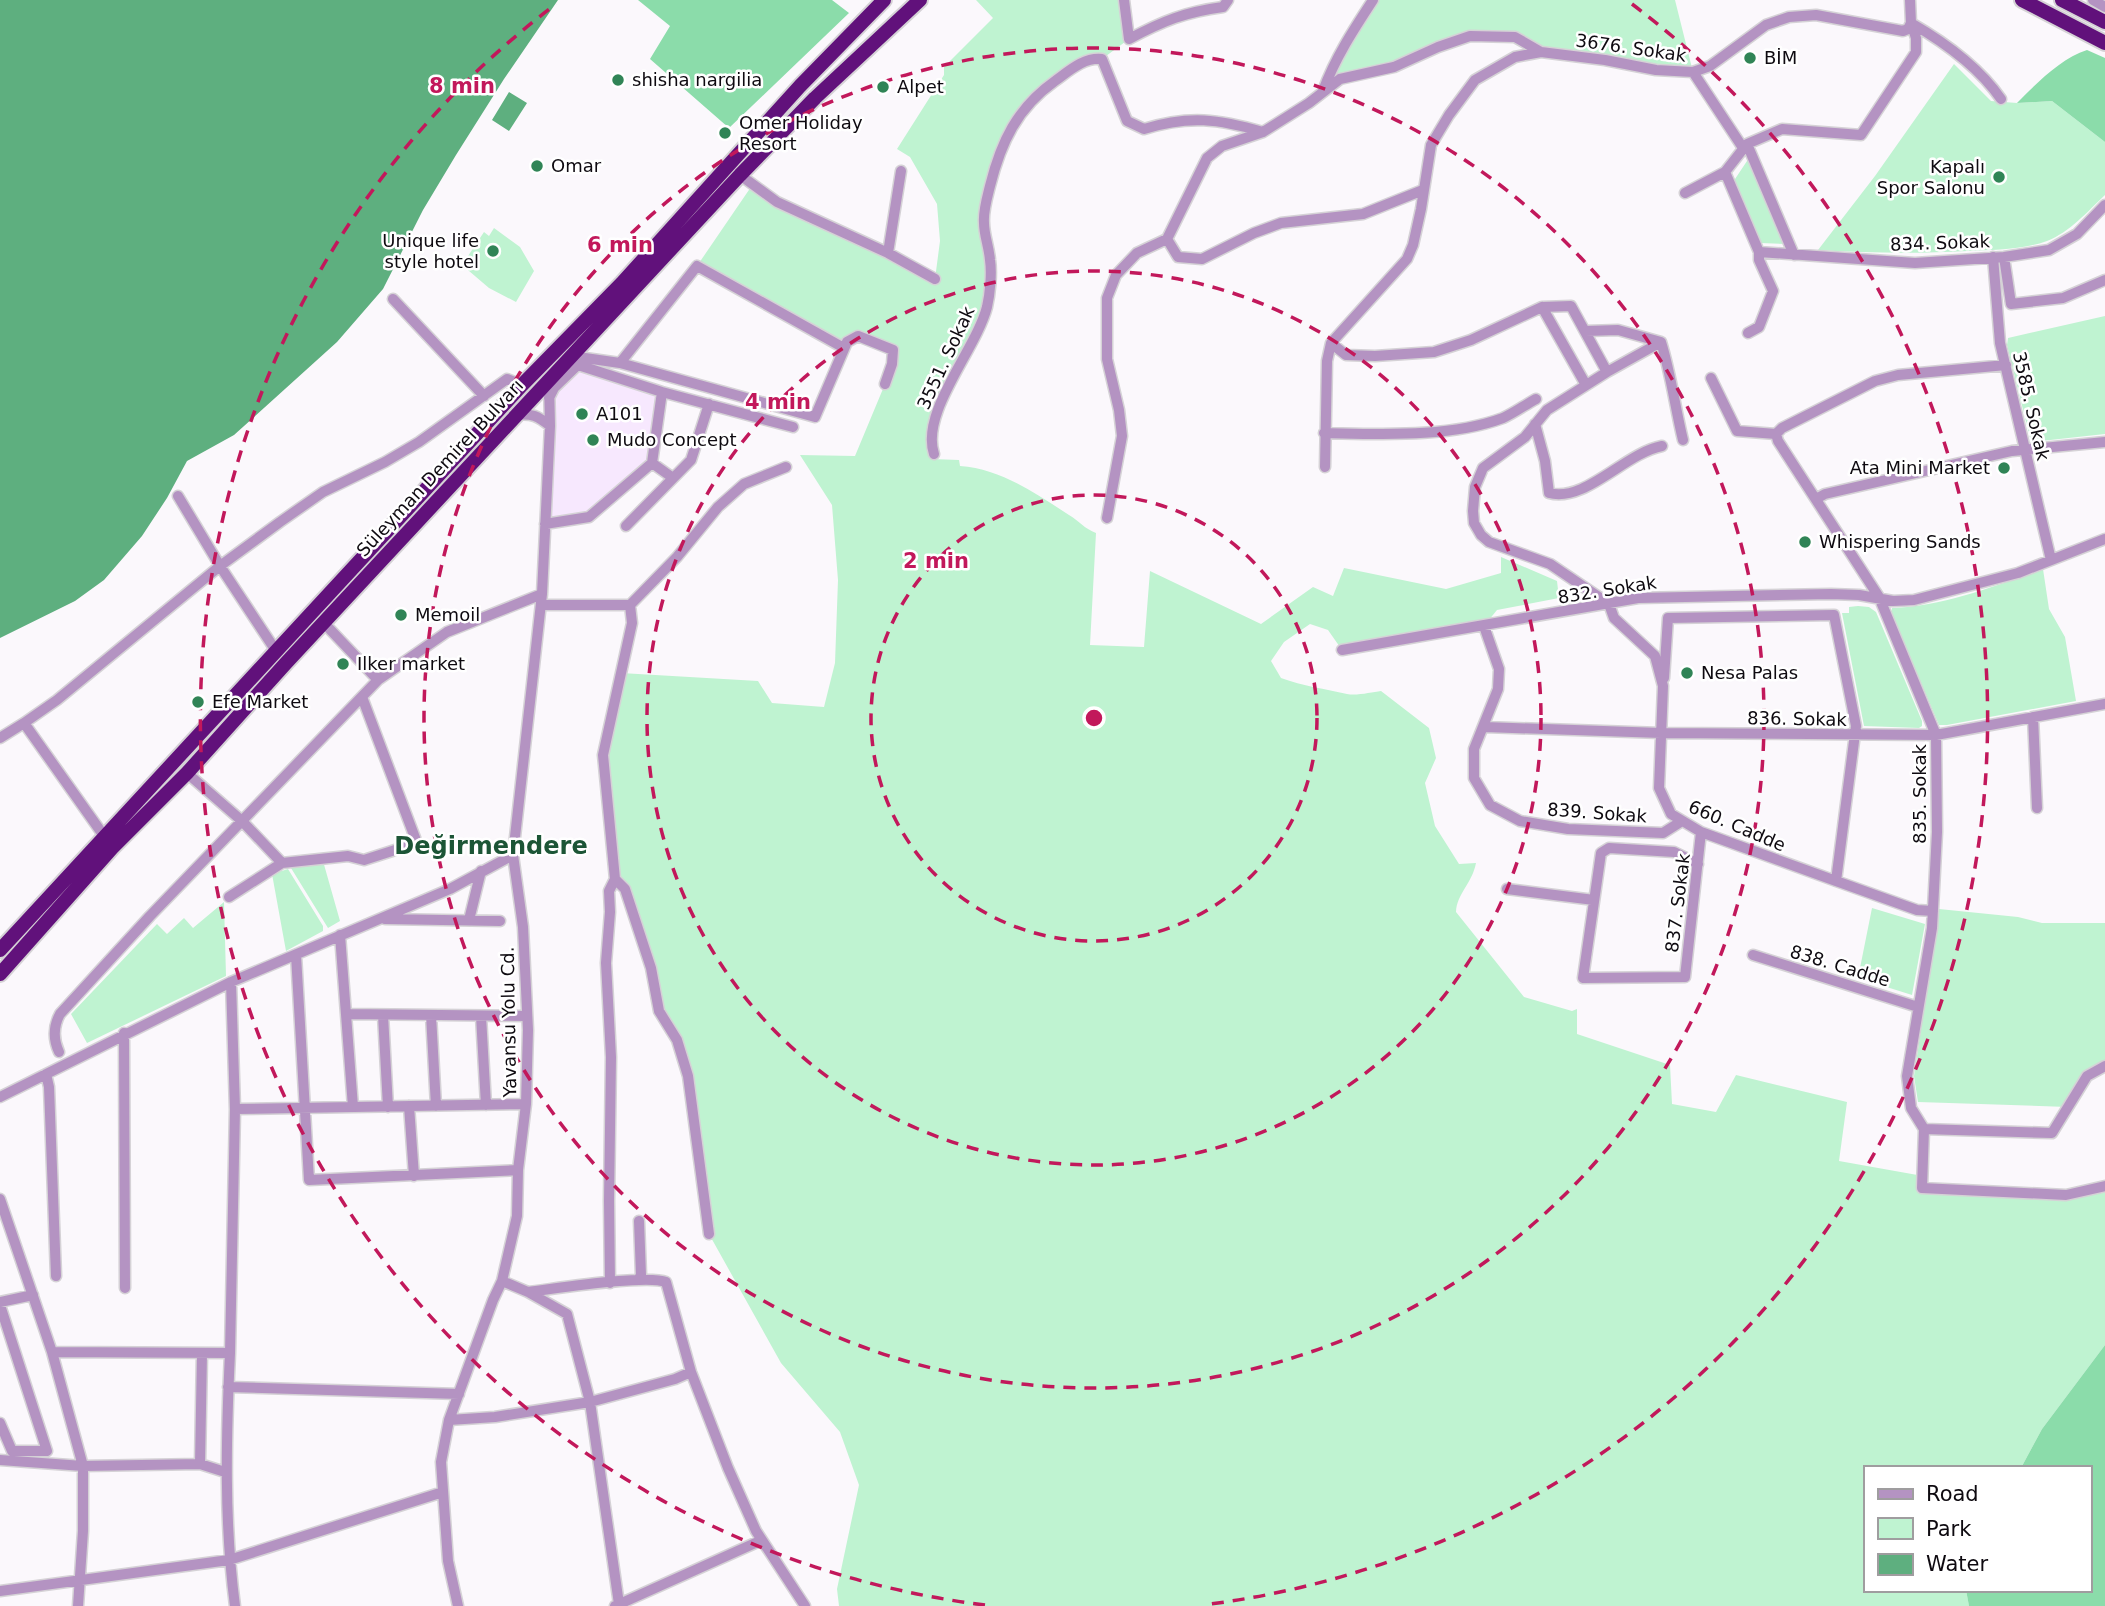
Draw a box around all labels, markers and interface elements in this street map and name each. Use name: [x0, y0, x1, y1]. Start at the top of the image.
street label: 3676. Sokak: [1575, 29, 1688, 66]
place label: BİM: [1764, 47, 1797, 68]
marker: BİM: [1742, 50, 1758, 66]
place label: shisha nargilia: [632, 69, 762, 90]
marker: shisha nargilia: [610, 72, 626, 88]
text: 8 min: [429, 74, 495, 98]
place label: Alpet: [897, 76, 944, 97]
marker: Alpet: [875, 79, 891, 95]
place label: Omer Holiday Resort: [739, 112, 863, 154]
marker: Omer Holiday Resort: [717, 125, 733, 141]
place label: Omar: [551, 155, 602, 176]
place label: Kapalı Spor Salonu: [1877, 156, 1985, 198]
marker: Omar: [529, 158, 545, 174]
marker: Kapalı Spor Salonu: [1991, 169, 2007, 185]
place label: Unique life style hotel: [382, 230, 479, 272]
street label: 834. Sokak: [1890, 230, 1991, 255]
text: 6 min: [587, 233, 653, 257]
marker: Unique life style hotel: [485, 243, 501, 259]
street label: 3551. Sokak: [913, 302, 979, 413]
street label: 3585. Sokak: [2009, 349, 2054, 463]
street label: Süleyman Demirel Bulvarı: [352, 375, 527, 561]
text: 4 min: [745, 390, 811, 414]
place label: A101: [596, 403, 643, 424]
marker: A101: [574, 406, 590, 422]
place label: Mudo Concept: [607, 429, 737, 450]
marker: Mudo Concept: [585, 432, 601, 448]
place label: Ata Mini Market: [1850, 457, 1990, 478]
marker: Ata Mini Market: [1996, 460, 2012, 476]
place label: Whispering Sands: [1819, 531, 1981, 552]
marker: Whispering Sands: [1797, 534, 1813, 550]
text: 2 min: [903, 549, 969, 573]
street label: 832. Sokak: [1556, 571, 1658, 608]
place label: Memoil: [415, 604, 480, 625]
marker: Memoil: [393, 607, 409, 623]
place label: Ilker market: [357, 653, 465, 674]
marker: Ilker market: [335, 656, 351, 672]
place label: Nesa Palas: [1701, 662, 1798, 683]
marker: Nesa Palas: [1679, 665, 1695, 681]
place label: Efe Market: [212, 691, 308, 712]
marker: Efe Market: [190, 694, 206, 710]
centre of rings: [1082, 706, 1106, 730]
street label: 836. Sokak: [1747, 707, 1848, 730]
street label: 835. Sokak: [1909, 744, 1930, 844]
street label: 660. Cadde: [1686, 796, 1789, 855]
street label: 839. Sokak: [1547, 799, 1648, 826]
district label: Değirmendere: [394, 832, 588, 860]
street label: 837. Sokak: [1661, 852, 1694, 954]
street label: 838. Cadde: [1788, 940, 1893, 991]
street label: Yavansu Yolu Cd.: [497, 947, 520, 1098]
legend: [1864, 1466, 2091, 1592]
text: Road: [1926, 1482, 1979, 1506]
text: Park: [1926, 1517, 1972, 1541]
text: Water: [1926, 1552, 1988, 1576]

